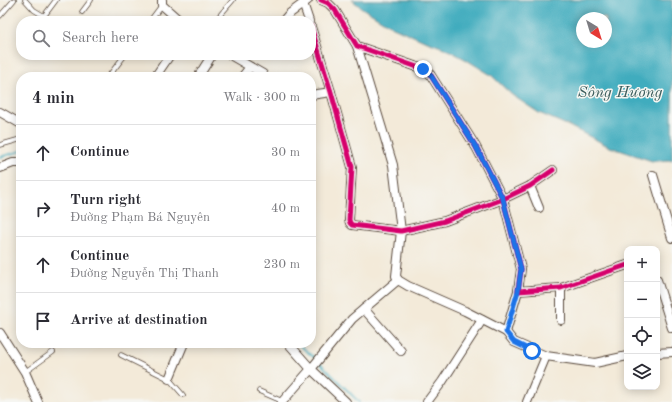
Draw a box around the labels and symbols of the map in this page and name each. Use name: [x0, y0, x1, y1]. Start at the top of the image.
north arrow: [576, 12, 612, 48]
route end: [414, 60, 432, 78]
water label: Sông Hương: [578, 85, 663, 101]
route start: [523, 342, 541, 360]

